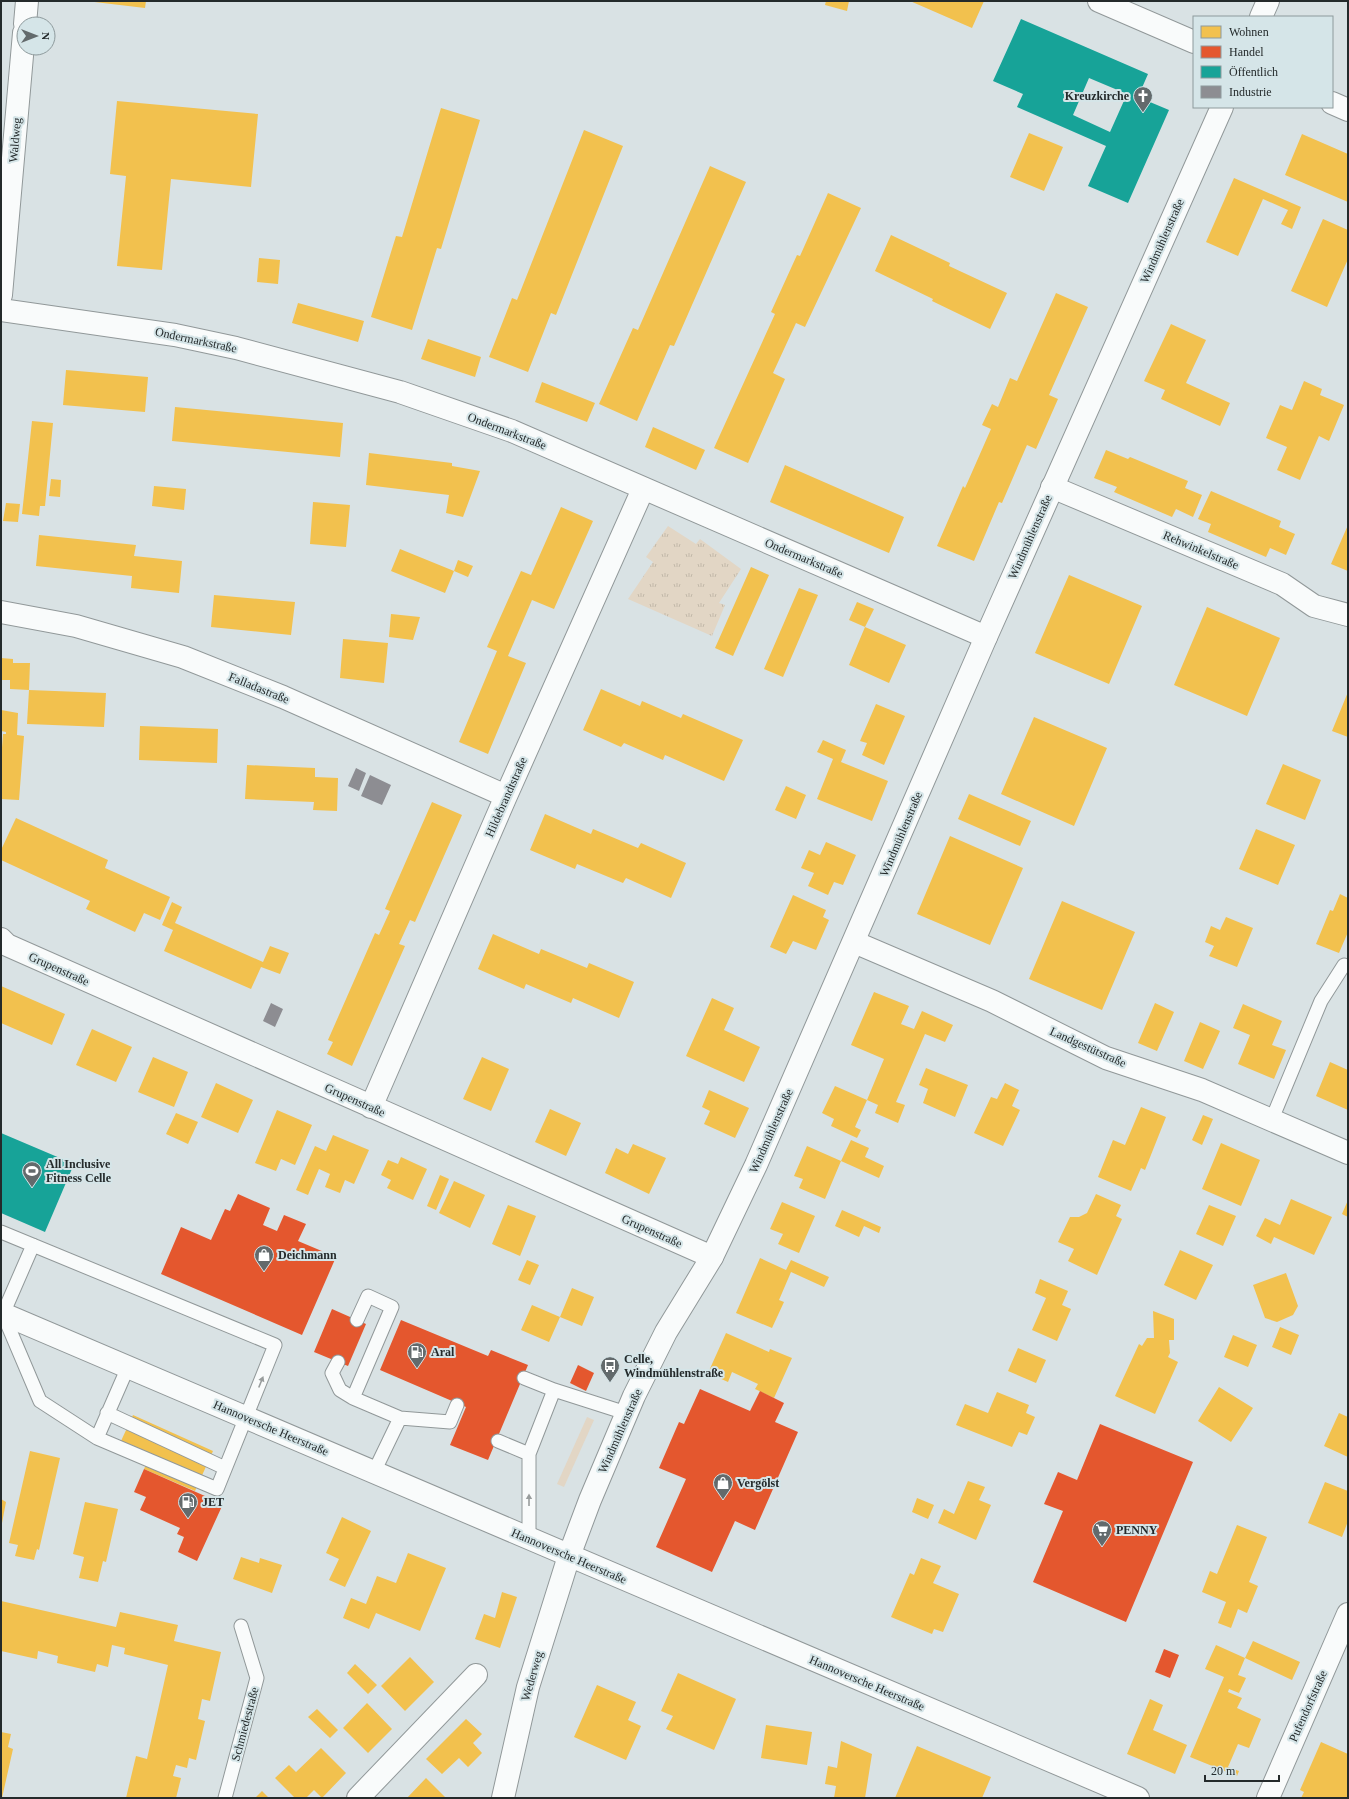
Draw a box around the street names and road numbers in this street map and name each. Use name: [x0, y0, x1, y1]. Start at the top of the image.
street label: Waldweg: [6, 117, 24, 163]
street label: Windmühlenstraße: [1137, 197, 1187, 285]
street label: Ondermarkstraße: [154, 324, 238, 356]
street label: Ondermarkstraße: [466, 410, 548, 452]
street label: Windmühlenstraße: [1005, 493, 1055, 581]
street label: Rehwinkelstraße: [1161, 528, 1241, 572]
street label: Ondermarkstraße: [763, 535, 845, 581]
street label: Falladastraße: [227, 670, 291, 706]
street label: Hildebrandtstraße: [482, 755, 530, 839]
street label: Windmühlenstraße: [877, 789, 925, 879]
street label: Grupenstraße: [27, 949, 91, 989]
street label: Landgestütstraße: [1048, 1024, 1128, 1070]
street label: Grupenstraße: [323, 1080, 387, 1120]
street label: Windmühlenstraße: [746, 1087, 796, 1175]
street label: Grupenstraße: [620, 1211, 684, 1251]
street label: Windmühlenstraße: [595, 1387, 645, 1475]
street label: Hannoversche Heerstraße: [211, 1397, 331, 1459]
street label: Hannoversche Heerstraße: [509, 1525, 629, 1587]
street label: Wederweg: [518, 1650, 546, 1702]
street label: Hannoversche Heerstraße: [807, 1652, 927, 1714]
street label: Pufendorfstraße: [1286, 1668, 1330, 1744]
street label: Schmiedestraße: [228, 1685, 262, 1763]

